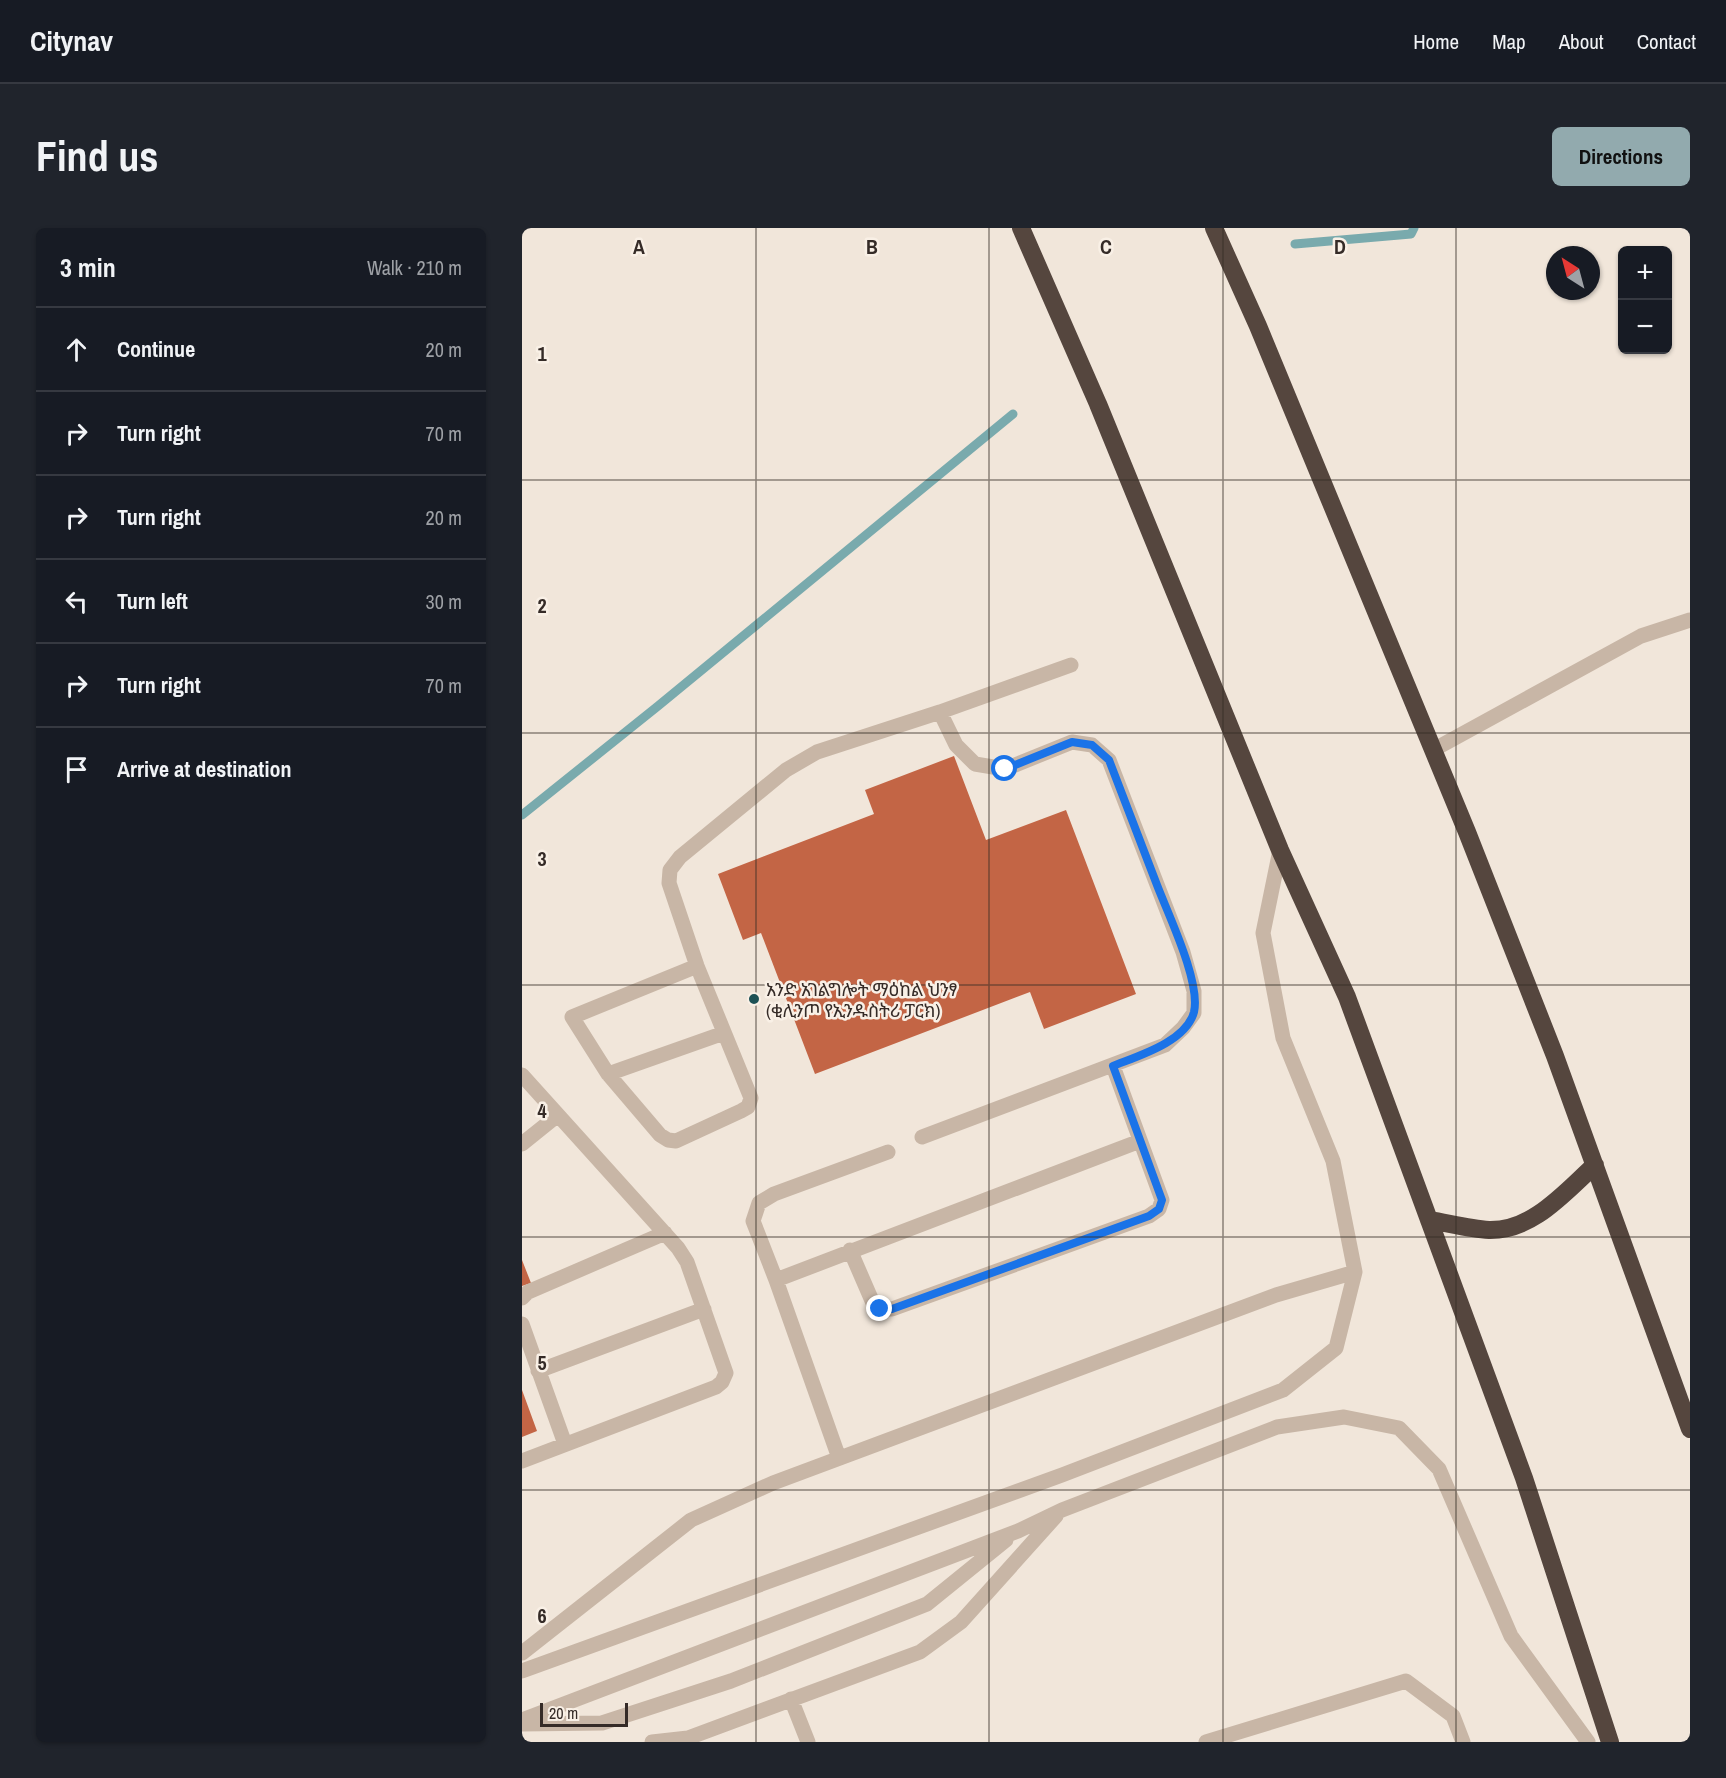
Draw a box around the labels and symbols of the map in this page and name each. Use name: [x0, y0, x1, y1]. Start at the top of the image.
text: A: [633, 233, 645, 260]
text: B: [866, 233, 878, 260]
text: C: [1100, 233, 1112, 260]
text: D: [1334, 233, 1346, 260]
north arrow: [1546, 246, 1600, 300]
text: 1: [537, 340, 547, 367]
text: 2: [537, 592, 547, 619]
route start: [991, 755, 1017, 781]
text: 3: [537, 845, 547, 872]
place label: አንድ አገልግሎት ማዕከል ህንፃ (ቂሊንጦ የኢንዱስትሪ ፓርክ): [766, 977, 958, 1023]
marker: አንድ አገልግሎት ማዕከል ህንፃ (ቂሊንጦ የኢንዱስትሪ ፓርክ): [747, 992, 761, 1006]
text: 4: [537, 1097, 547, 1124]
route end: [866, 1295, 892, 1321]
text: 5: [537, 1349, 547, 1376]
text: 6: [537, 1602, 547, 1629]
scale bar: [540, 1700, 628, 1728]

